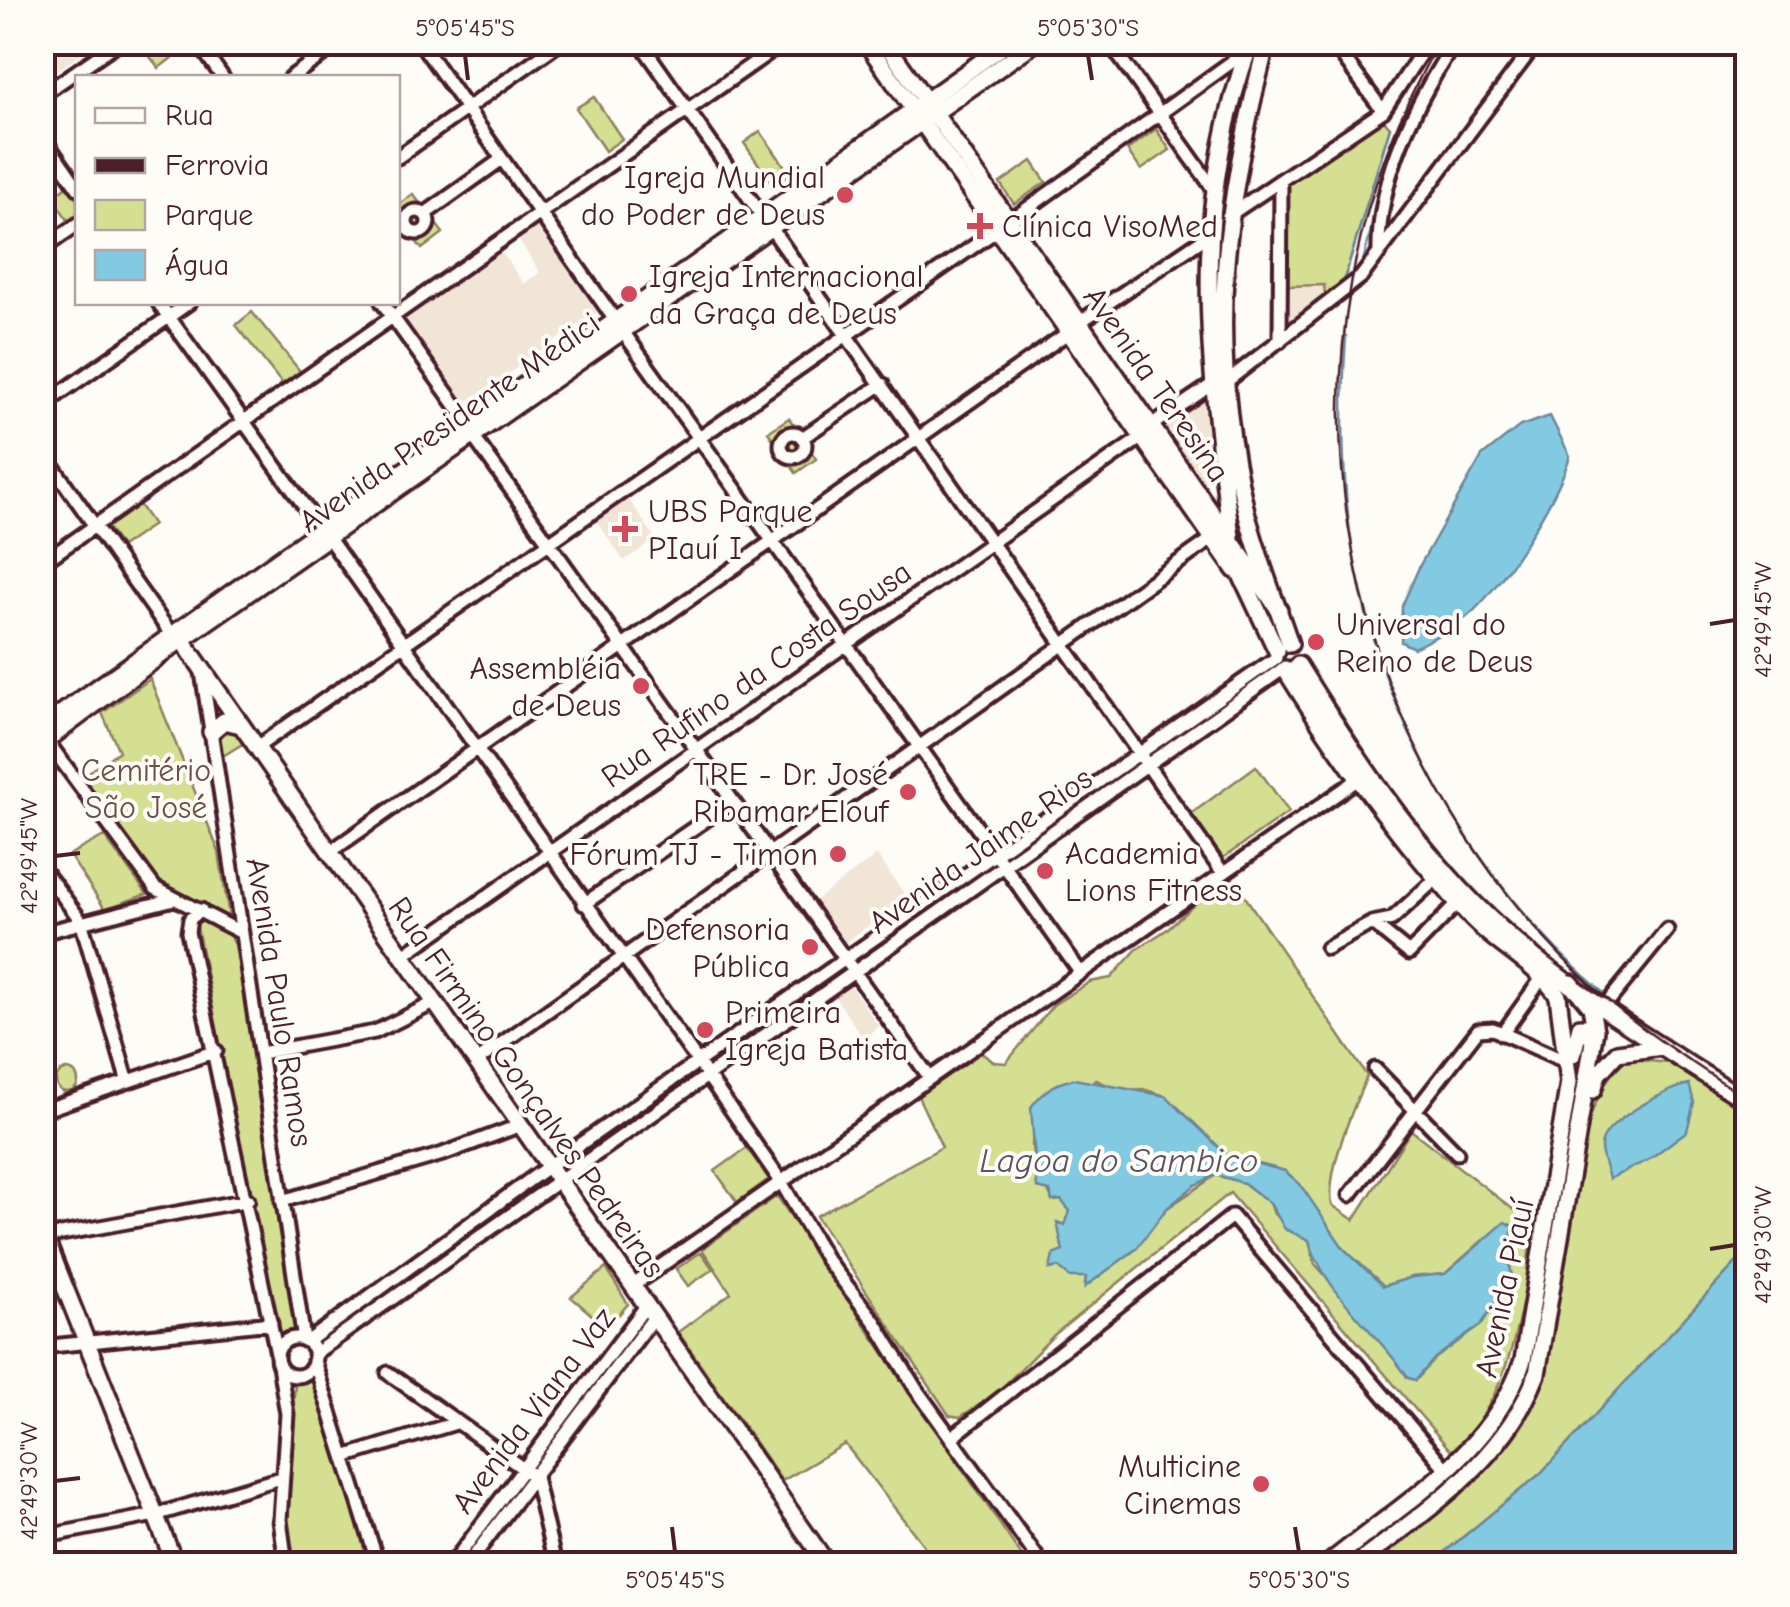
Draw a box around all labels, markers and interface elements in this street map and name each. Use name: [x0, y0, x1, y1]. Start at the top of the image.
text: 5°05'45"S: [415, 13, 515, 42]
text: 5°05'30"S: [1037, 13, 1139, 42]
legend: [75, 75, 400, 305]
text: Rua: [165, 98, 214, 133]
text: Ferrovia: [165, 148, 269, 183]
place label: Igreja Mundial do Poder de Deus: [581, 159, 825, 233]
marker: Igreja Mundial do Poder de Deus: [834, 184, 856, 206]
text: Parque: [165, 198, 253, 233]
place label: Clínica VisoMed: [1002, 208, 1218, 245]
marker: Clínica VisoMed: [967, 213, 993, 239]
text: Água: [165, 247, 229, 283]
place label: Igreja Internacional da Graça de Deus: [649, 258, 924, 332]
street label: Avenida Teresina: [1076, 280, 1238, 489]
marker: Igreja Internacional da Graça de Deus: [618, 283, 640, 305]
street label: Avenida Presidente Médici: [292, 304, 607, 540]
place label: UBS Parque PIauí I: [648, 493, 812, 567]
marker: UBS Parque PIauí I: [612, 516, 638, 542]
street label: Rua Rufino da Costa Sousa: [594, 553, 918, 796]
text: 42°49'45"W: [1748, 562, 1777, 678]
place label: Universal do Reino de Deus: [1336, 606, 1533, 680]
marker: Universal do Reino de Deus: [1305, 631, 1327, 653]
place label: Assembléia de Deus: [469, 650, 621, 724]
marker: Assembléia de Deus: [630, 675, 652, 697]
park label: Cemitério São José: [81, 752, 211, 826]
place label: TRE - Dr. José Ribamar Elouf: [693, 756, 890, 830]
street label: Avenida Jaime Rios: [861, 759, 1099, 941]
marker: TRE - Dr. José Ribamar Elouf: [897, 781, 919, 803]
text: 42°49'45"W: [14, 798, 43, 914]
place label: Academia Lions Fitness: [1065, 835, 1242, 909]
place label: Fórum TJ - Timon: [570, 836, 818, 873]
marker: Fórum TJ - Timon: [827, 843, 849, 865]
street label: Avenida Paulo Ramos: [238, 855, 321, 1149]
marker: Academia Lions Fitness: [1034, 860, 1056, 882]
street label: Rua Firmino Gonçalves Pedreiras: [381, 890, 673, 1285]
place label: Defensoria Pública: [645, 911, 790, 985]
marker: Defensoria Pública: [799, 936, 821, 958]
place label: Primeira Igreja Batista: [725, 994, 908, 1068]
marker: Primeira Igreja Batista: [694, 1019, 716, 1041]
water label: Lagoa do Sambico: [980, 1140, 1258, 1181]
text: 42°49'30"W: [1748, 1186, 1777, 1304]
street label: Avenida Piauí: [1467, 1195, 1542, 1381]
street label: Avenida Viana Vaz: [444, 1300, 623, 1520]
text: 42°49'30"W: [14, 1422, 43, 1540]
place label: Multicine Cinemas: [1118, 1448, 1241, 1522]
marker: Multicine Cinemas: [1250, 1473, 1272, 1495]
text: 5°05'45"S: [625, 1565, 725, 1594]
text: 5°05'30"S: [1248, 1565, 1350, 1594]

